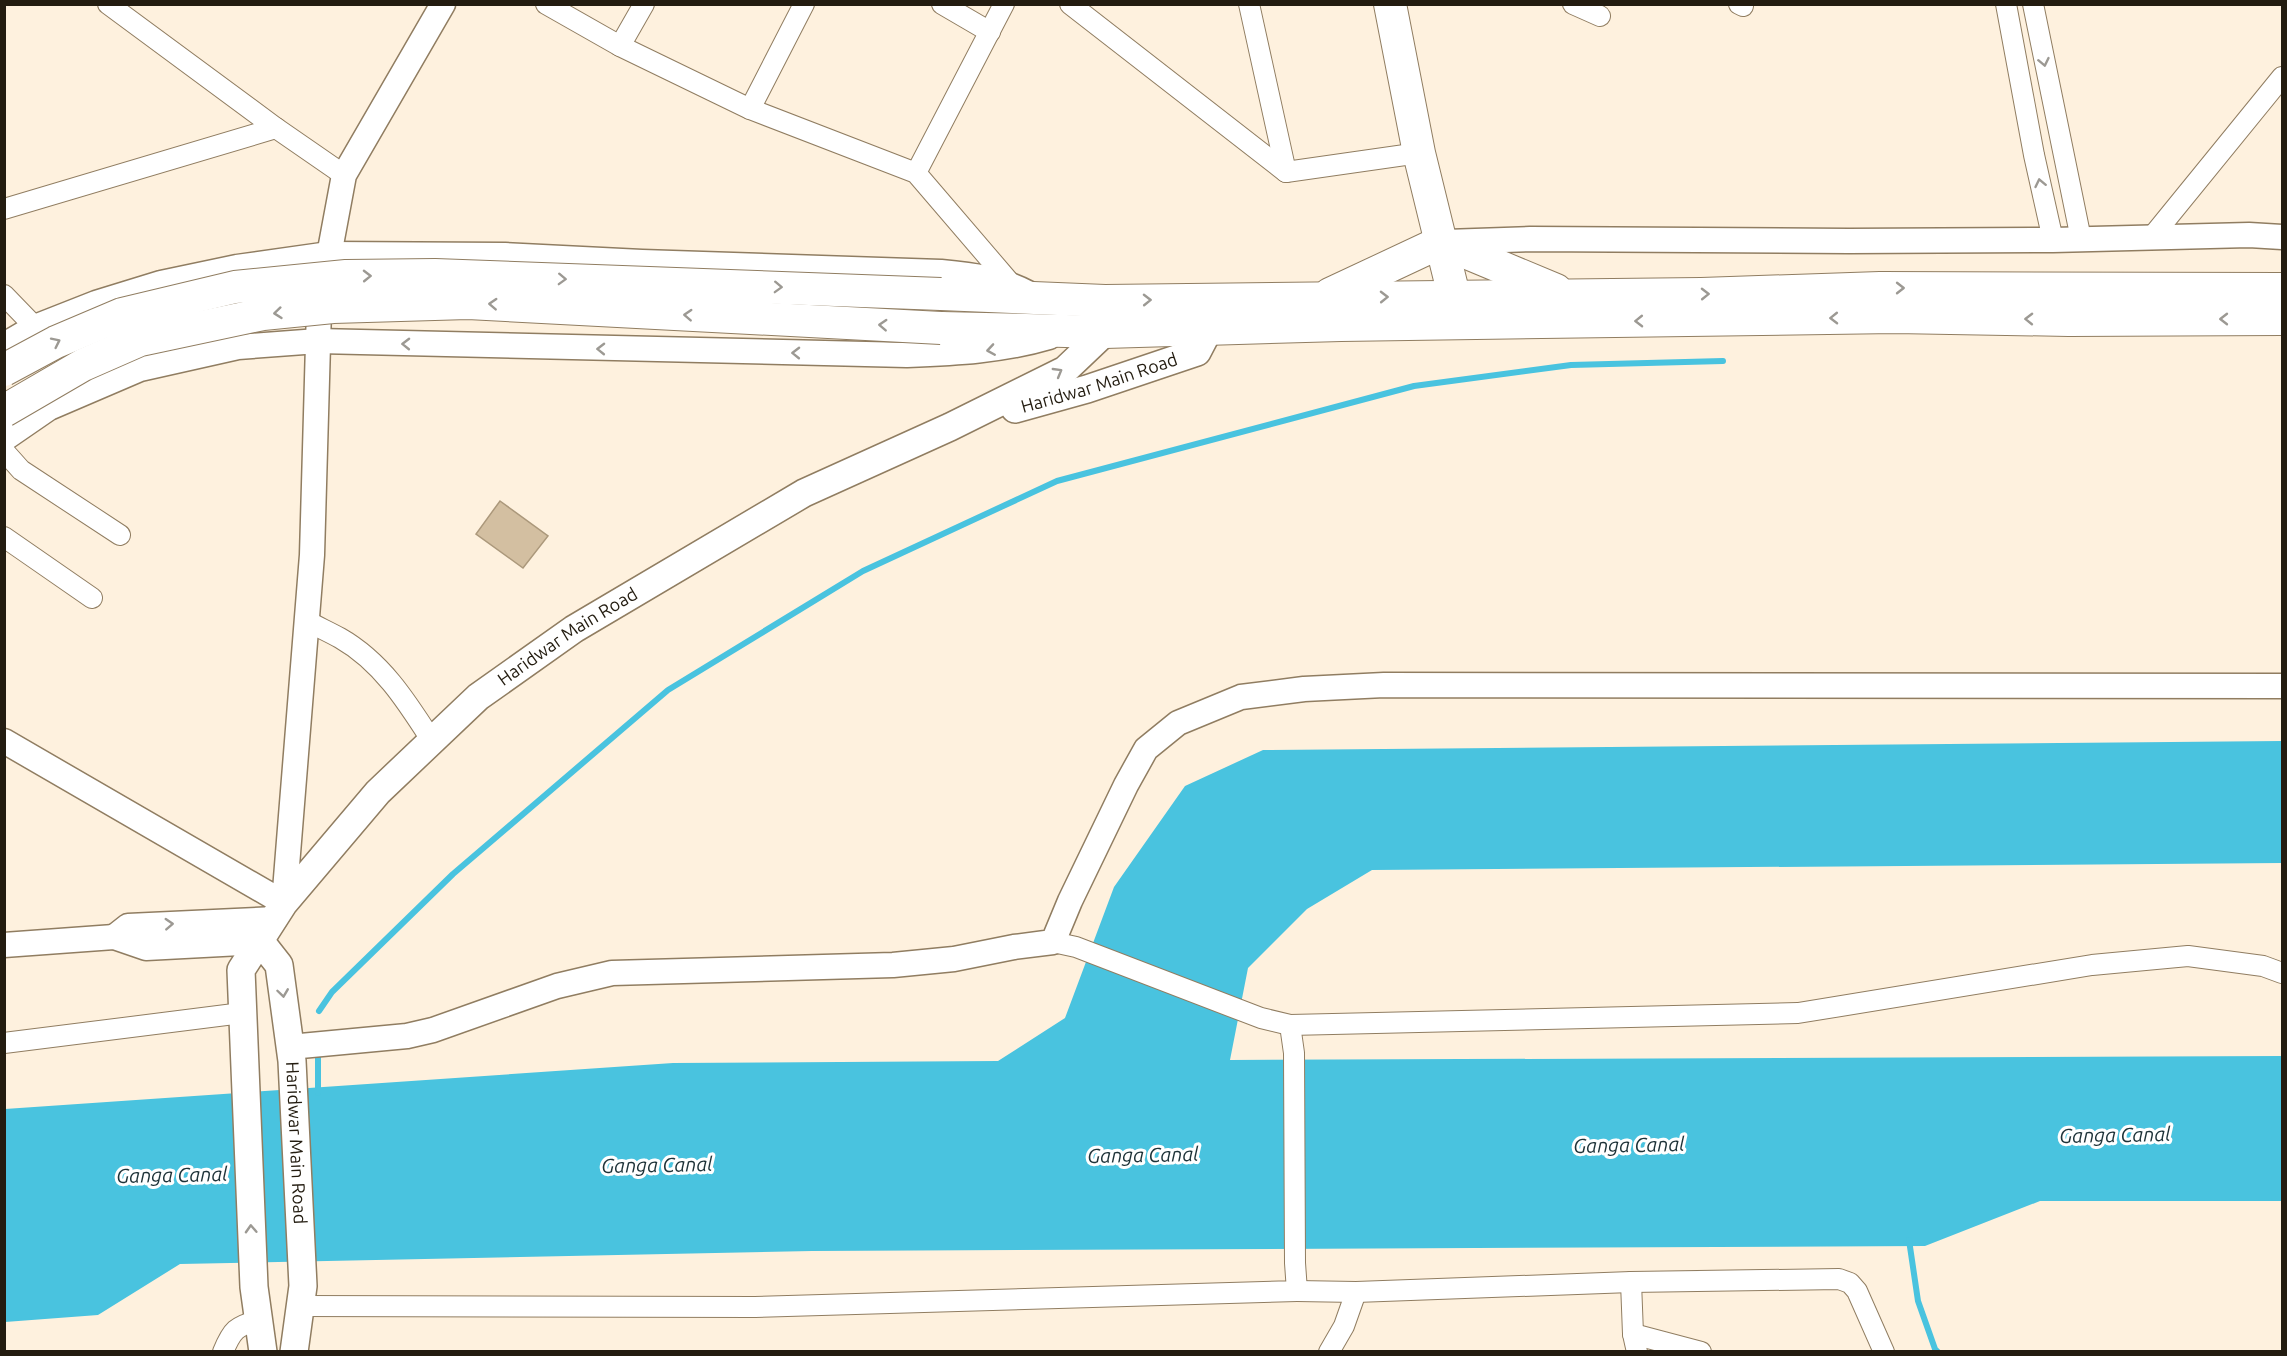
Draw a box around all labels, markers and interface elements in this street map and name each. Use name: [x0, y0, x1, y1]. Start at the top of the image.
one-way arrow: [2037, 57, 2050, 67]
one-way arrow: [2035, 178, 2048, 188]
one-way arrow: [363, 270, 372, 282]
one-way arrow: [558, 273, 567, 285]
one-way arrow: [774, 281, 783, 294]
one-way arrow: [1895, 282, 1904, 294]
one-way arrow: [1700, 287, 1709, 300]
one-way arrow: [1379, 291, 1388, 303]
one-way arrow: [1142, 294, 1151, 306]
one-way arrow: [489, 298, 498, 311]
one-way arrow: [273, 306, 282, 318]
one-way arrow: [684, 308, 693, 321]
one-way arrow: [1830, 312, 1839, 324]
one-way arrow: [2025, 313, 2034, 325]
one-way arrow: [2220, 313, 2229, 325]
one-way arrow: [1635, 314, 1644, 327]
one-way arrow: [878, 318, 887, 331]
one-way arrow: [50, 338, 61, 350]
one-way arrow: [402, 338, 411, 350]
one-way arrow: [597, 343, 606, 355]
one-way arrow: [986, 343, 996, 355]
one-way arrow: [792, 346, 801, 359]
street label: Haridwar Main Road: [1018, 348, 1180, 416]
one-way arrow: [1052, 368, 1062, 380]
street label: Haridwar Main Road: [493, 583, 641, 689]
one-way arrow: [164, 917, 173, 930]
one-way arrow: [276, 989, 289, 998]
street label: Haridwar Main Road: [283, 1061, 311, 1225]
water label: Ganga Canal: [2059, 1122, 2171, 1147]
water label: Ganga Canal: [1573, 1132, 1685, 1157]
water label: Ganga Canal: [1087, 1142, 1199, 1167]
water label: Ganga Canal: [601, 1152, 713, 1177]
water label: Ganga Canal: [116, 1162, 228, 1187]
one-way arrow: [245, 1224, 258, 1233]

